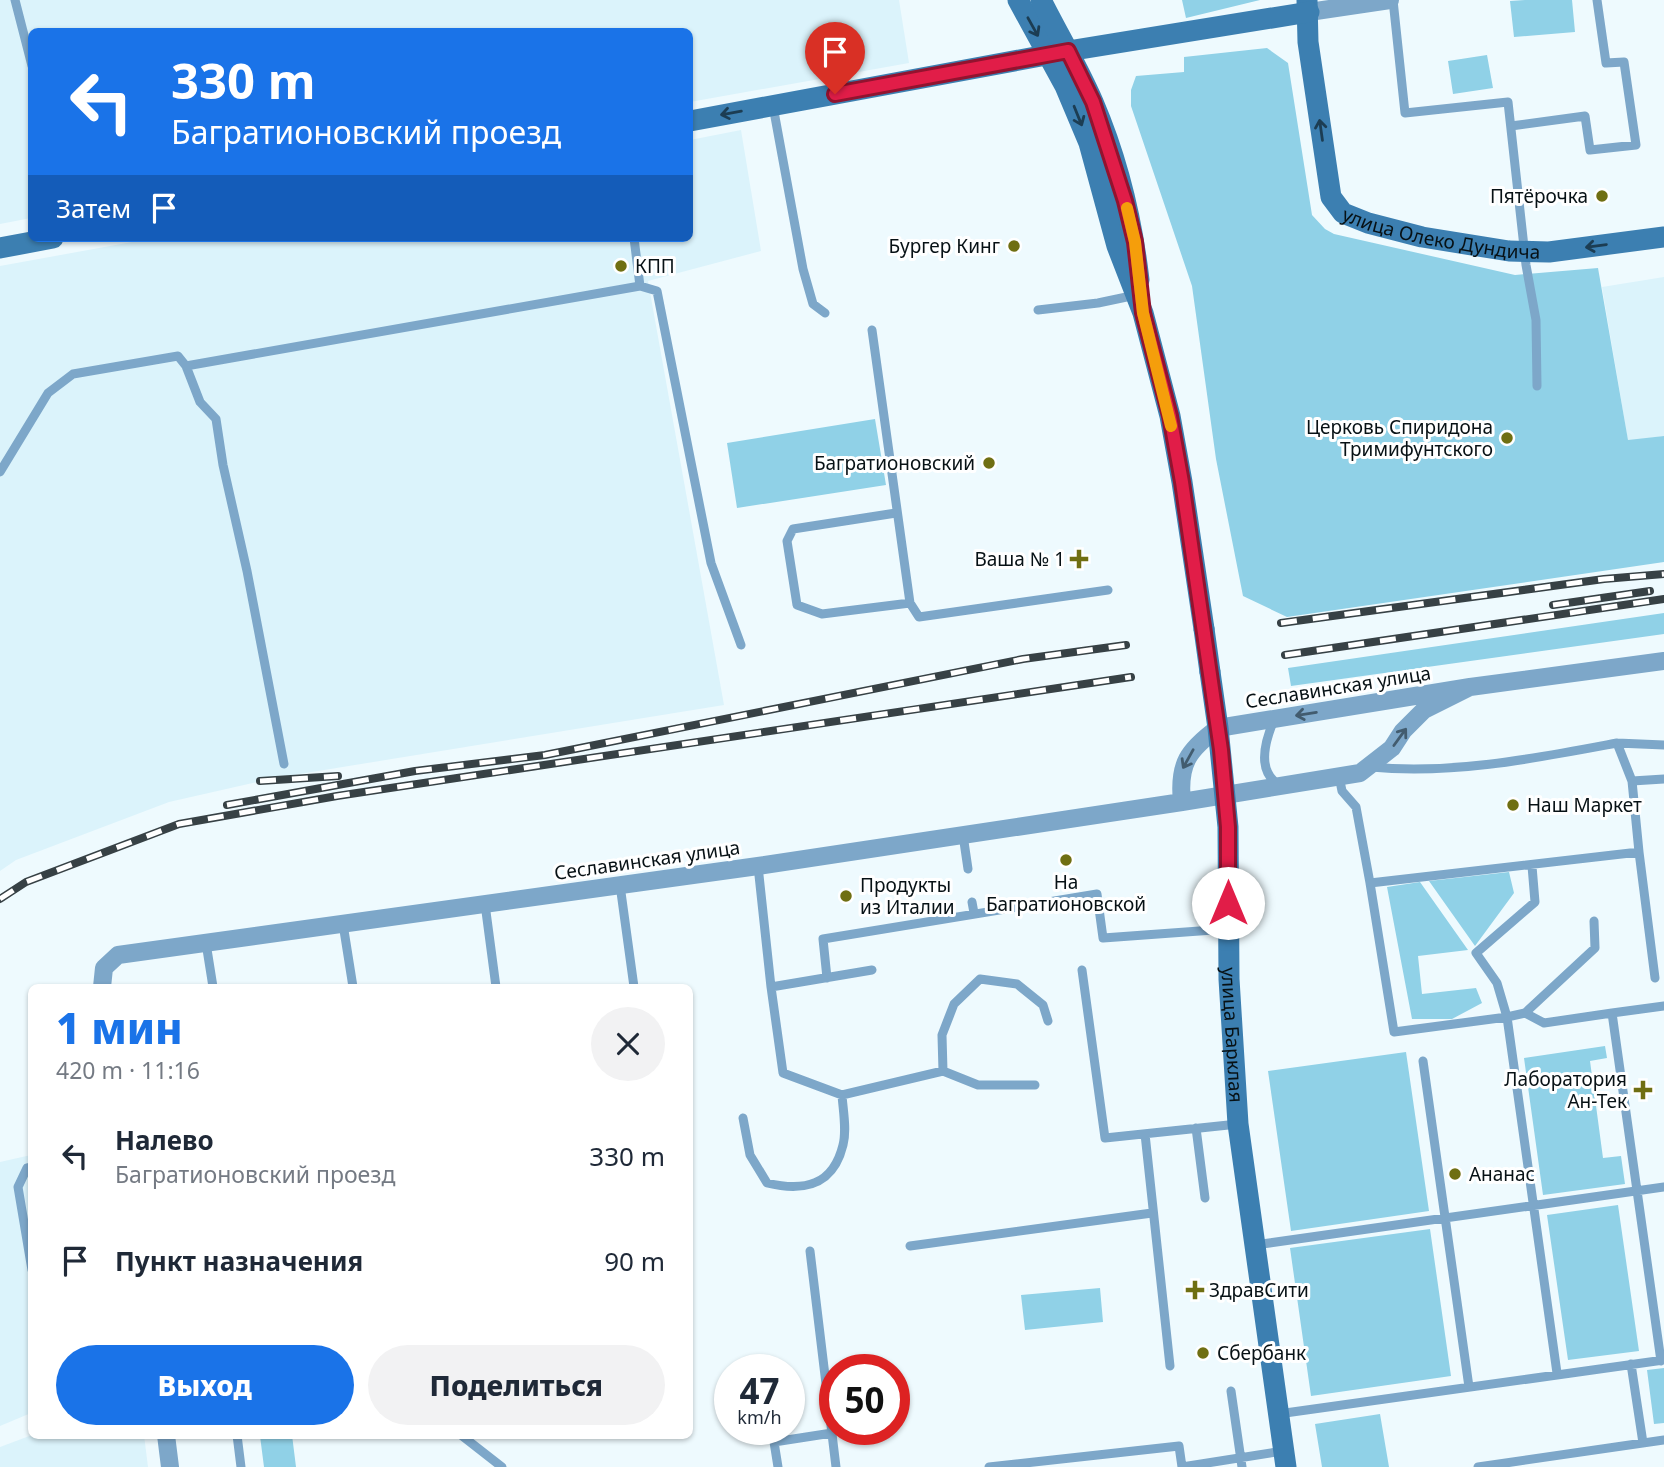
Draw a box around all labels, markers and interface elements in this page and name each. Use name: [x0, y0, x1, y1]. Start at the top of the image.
one-way arrow: [1026, 17, 1040, 37]
pin: [805, 22, 865, 94]
icon: arrive: [816, 33, 854, 71]
text: 330 m: [171, 47, 316, 113]
icon: left: [56, 56, 147, 147]
one-way arrow: [1072, 105, 1085, 126]
one-way arrow: [720, 107, 743, 121]
text: Багратионовский проезд: [171, 110, 561, 153]
one-way arrow: [1314, 119, 1327, 142]
place label: Пятёрочка: [1490, 183, 1588, 209]
marker: Пятёрочка: [1594, 188, 1610, 204]
icon: arrive: [145, 189, 183, 227]
text: Затем: [56, 190, 131, 226]
street label: улица Олеко Дундича: [1339, 201, 1541, 265]
place label: Бургер Кинг: [889, 233, 1000, 259]
marker: Бургер Кинг: [1006, 238, 1022, 254]
one-way arrow: [1586, 239, 1608, 252]
place label: КПП: [635, 253, 675, 279]
marker: КПП: [613, 258, 629, 274]
place label: Церковь Спиридона Тримифунтского: [1306, 414, 1493, 462]
marker: Церковь Спиридона Тримифунтского: [1499, 430, 1515, 446]
place label: Багратионовский: [814, 450, 975, 476]
marker: Багратионовский: [981, 455, 997, 471]
place label: Ваша № 1: [974, 546, 1065, 572]
marker: Ваша № 1: [1071, 551, 1087, 567]
street label: Сеславинская улица: [1243, 660, 1433, 714]
one-way arrow: [1295, 708, 1318, 721]
one-way arrow: [1392, 727, 1407, 746]
one-way arrow: [1180, 749, 1194, 769]
place label: Наш Маркет: [1527, 792, 1642, 818]
marker: Наш Маркет: [1505, 797, 1521, 813]
street label: Сеславинская улица: [552, 834, 742, 886]
marker: На Багратионовской: [1058, 852, 1074, 868]
position arrow: [1191, 866, 1265, 940]
place label: На Багратионовской: [986, 869, 1146, 917]
place label: Продукты из Италии: [860, 872, 955, 920]
marker: Продукты из Италии: [838, 888, 854, 904]
street label: улица Барклая: [1216, 967, 1250, 1103]
text: 1 мин: [56, 999, 183, 1056]
button: close: [591, 1007, 665, 1081]
text: 420 m · 11:16: [56, 1054, 200, 1086]
place label: Лаборатория Ан-Тек: [1504, 1066, 1627, 1114]
marker: Лаборатория Ан-Тек: [1633, 1080, 1653, 1100]
text: Налево: [115, 1122, 214, 1158]
icon: left: [56, 1137, 94, 1175]
text: 330 m: [589, 1138, 665, 1174]
text: Багратионовский проезд: [115, 1158, 395, 1190]
place label: Ананас: [1469, 1161, 1535, 1187]
marker: Ананас: [1447, 1166, 1463, 1182]
icon: arrive: [56, 1242, 94, 1280]
text: Пункт назначения: [115, 1243, 363, 1279]
text: 90 m: [604, 1243, 665, 1279]
place label: ЗдравСити: [1209, 1277, 1309, 1303]
marker: ЗдравСити: [1187, 1282, 1203, 1298]
place label: Сбербанк: [1217, 1340, 1306, 1366]
button: Выход: [56, 1345, 354, 1425]
button: Поделиться: [368, 1345, 665, 1425]
marker: Сбербанк: [1195, 1345, 1211, 1361]
speed limit sign: 50: [819, 1354, 910, 1445]
text: 47: [739, 1367, 780, 1414]
text: km/h: [737, 1405, 782, 1429]

